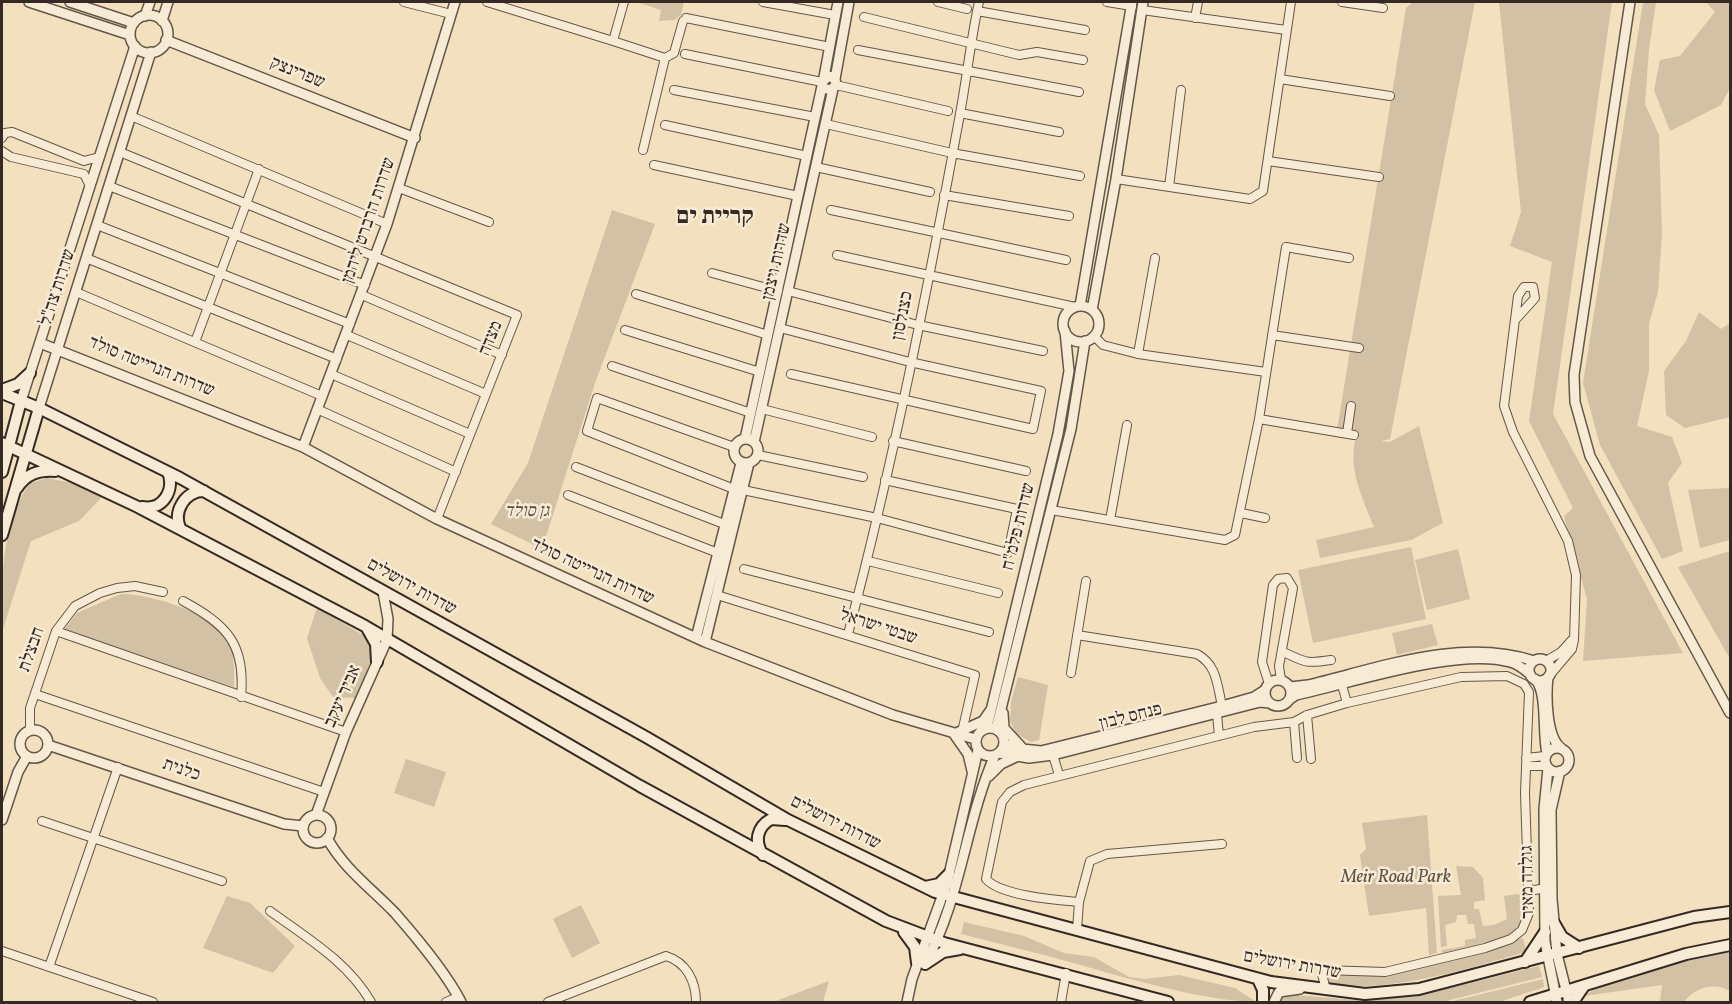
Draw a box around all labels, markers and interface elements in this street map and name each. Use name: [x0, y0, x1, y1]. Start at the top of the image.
street label: שפרינצק: [266, 53, 328, 95]
street label: שדרות הרברט ליהמן: [338, 155, 402, 287]
district label: קריית ים: [676, 205, 754, 233]
street label: שדרות ויצמן: [759, 221, 797, 303]
street label: שדרות צה"ל: [36, 247, 82, 329]
street label: כצנלסון: [889, 290, 919, 342]
street label: מצדה: [475, 318, 509, 360]
street label: שדרות הנרייטה סולד: [85, 333, 217, 403]
street label: שדרות פלמ"ח: [999, 481, 1041, 573]
park label: גן סולד: [505, 502, 549, 524]
street label: שדרות הנרייטה סולד: [527, 535, 657, 611]
street label: שדרות ירושלים: [363, 555, 459, 621]
street label: שבטי ישראל: [836, 605, 920, 651]
street label: חבצלת: [15, 625, 51, 675]
street label: אביר יעקב: [321, 662, 367, 732]
street label: פנחס לבון: [1097, 700, 1165, 736]
street label: כלנית: [159, 755, 203, 787]
street label: שדרות ירושלים: [786, 792, 884, 856]
street label: גולדה מאיר: [1518, 845, 1540, 919]
park label: Meir Road Park: [1341, 868, 1451, 890]
street label: שדרות ירושלים: [1242, 947, 1342, 985]

